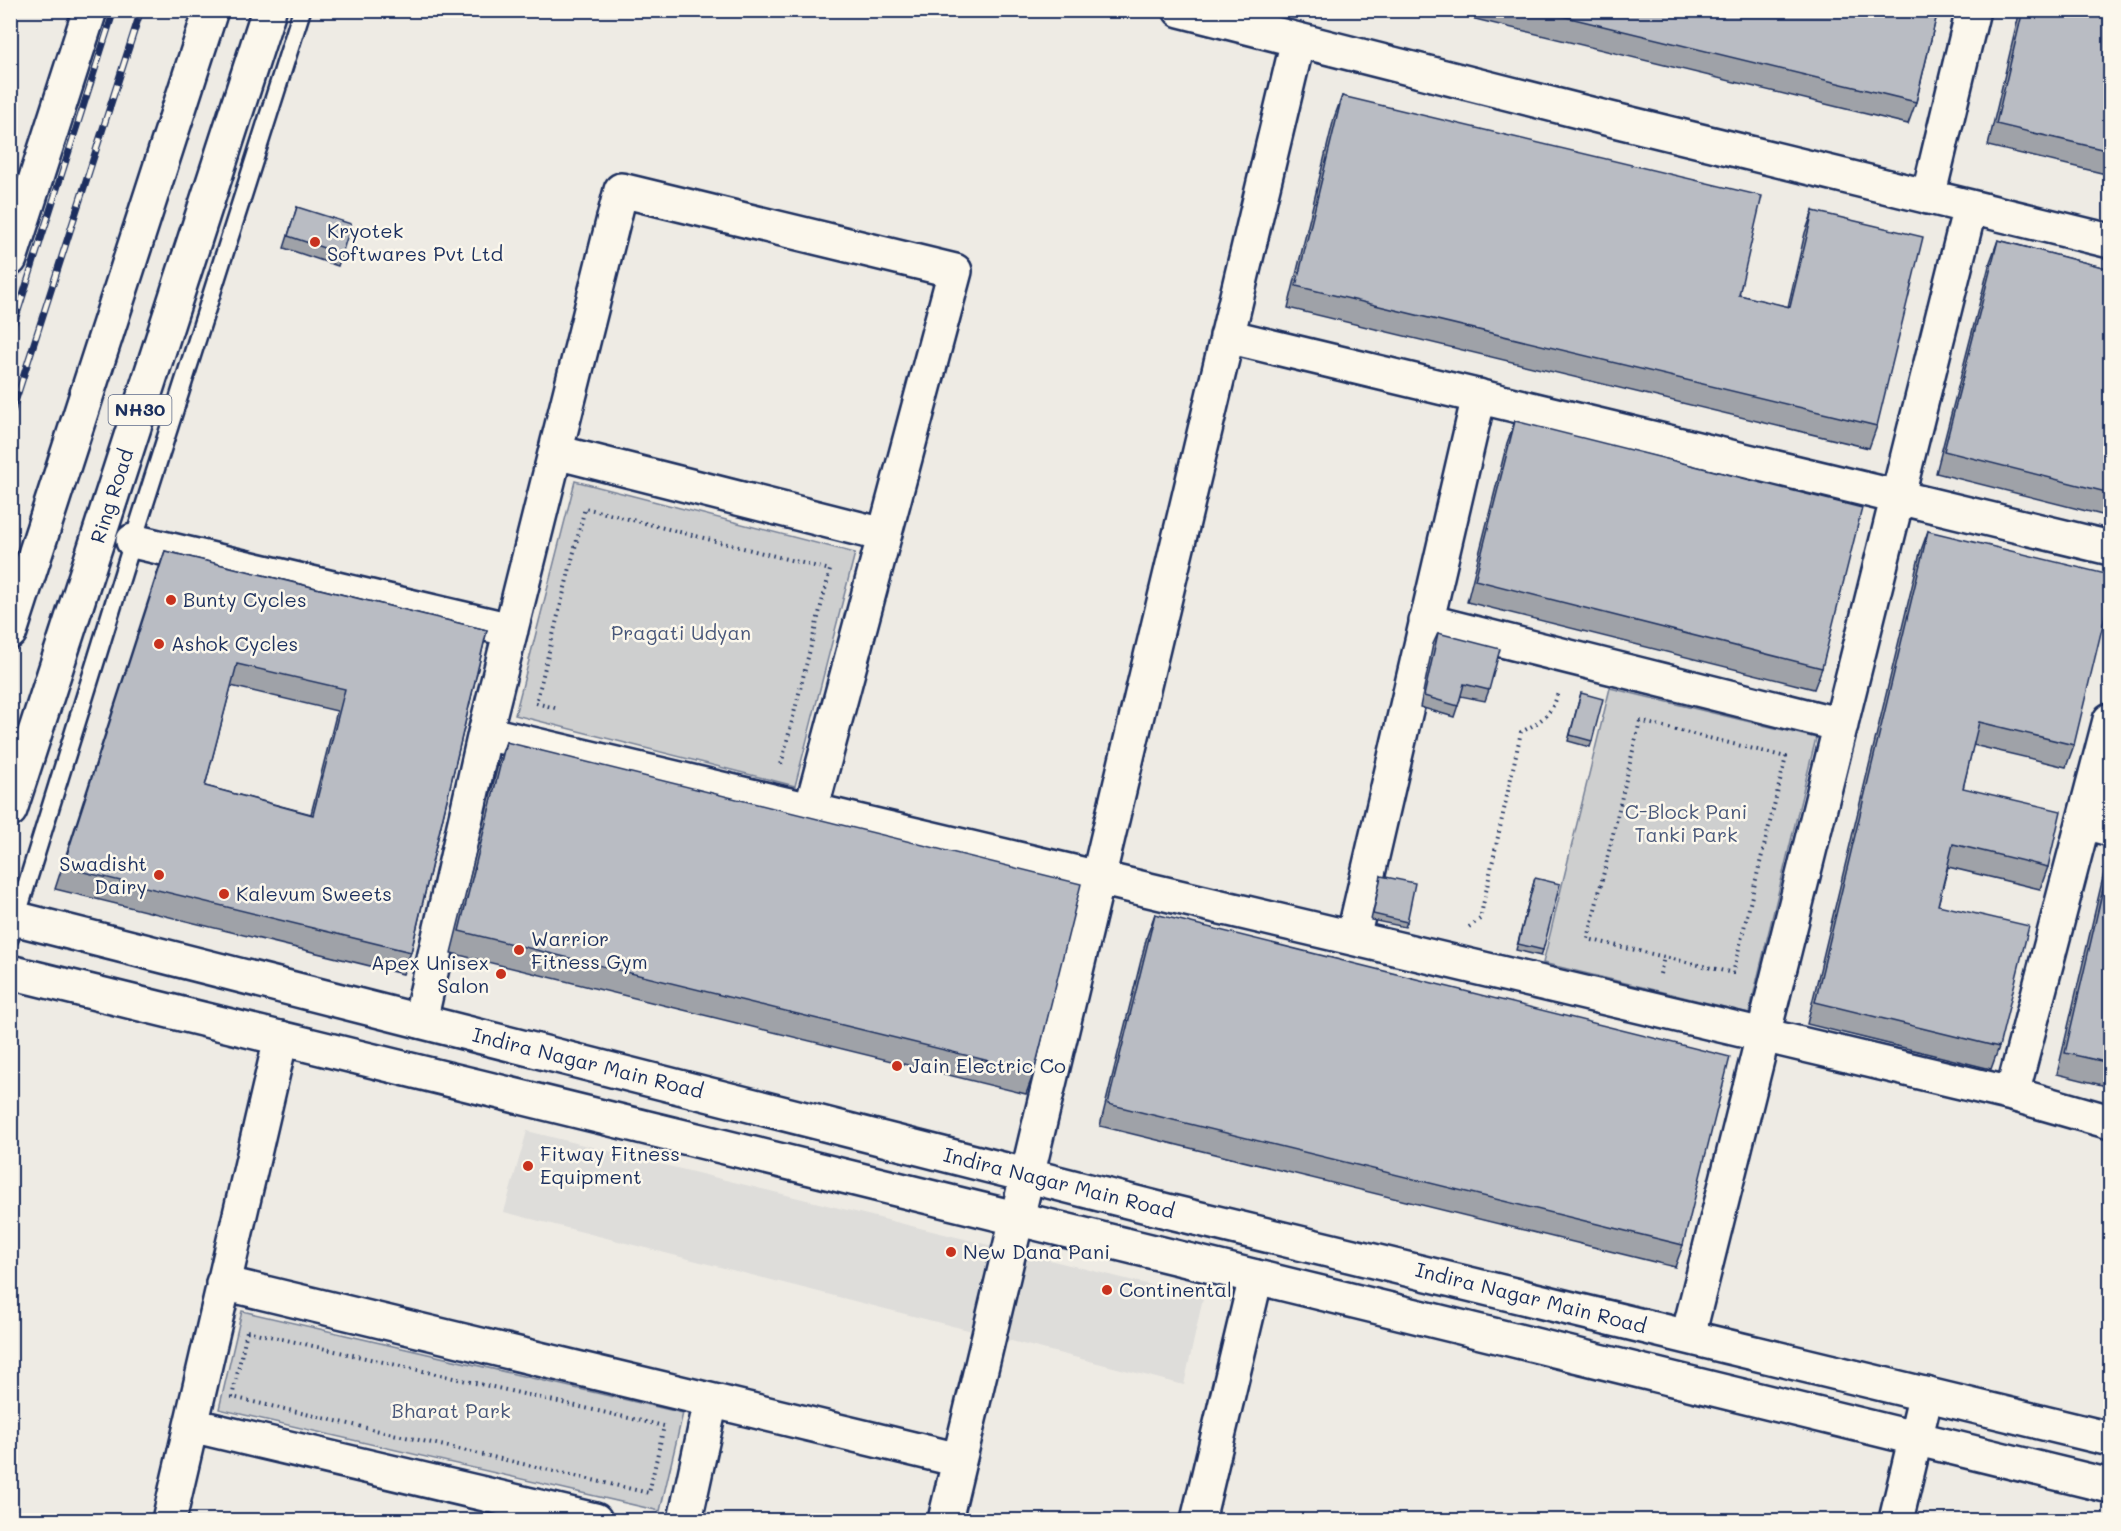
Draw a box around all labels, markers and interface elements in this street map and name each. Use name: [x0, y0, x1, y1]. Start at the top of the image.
place label: Kryotek Softwares Pvt Ltd: [327, 217, 503, 266]
marker: Kryotek Softwares Pvt Ltd: [308, 235, 322, 249]
road number: NH30: [108, 395, 172, 425]
street label: Ring Road: [84, 445, 139, 546]
place label: Bunty Cycles: [183, 586, 307, 612]
marker: Bunty Cycles: [164, 593, 178, 607]
park label: Pragati Udyan: [611, 619, 751, 645]
place label: Ashok Cycles: [171, 630, 298, 656]
marker: Ashok Cycles: [152, 637, 166, 651]
park label: C-Block Pani Tanki Park: [1625, 798, 1747, 847]
place label: Swadisht Dairy: [59, 850, 147, 899]
marker: Swadisht Dairy: [152, 868, 166, 882]
place label: Kalevum Sweets: [236, 880, 392, 906]
marker: Kalevum Sweets: [217, 887, 231, 901]
place label: Warrior Fitness Gym: [531, 925, 648, 974]
marker: Warrior Fitness Gym: [512, 943, 526, 957]
place label: Apex Unisex Salon: [371, 949, 489, 998]
marker: Apex Unisex Salon: [494, 967, 508, 981]
street label: Indira Nagar Main Road: [470, 1021, 706, 1103]
place label: Jain Electric Co: [909, 1052, 1066, 1078]
marker: Jain Electric Co: [890, 1059, 904, 1073]
place label: Fitway Fitness Equipment: [540, 1140, 680, 1189]
street label: Indira Nagar Main Road: [941, 1141, 1177, 1223]
marker: Fitway Fitness Equipment: [521, 1159, 535, 1173]
place label: New Dana Pani: [963, 1238, 1110, 1264]
marker: New Dana Pani: [944, 1245, 958, 1259]
street label: Indira Nagar Main Road: [1413, 1256, 1649, 1338]
place label: Continental: [1119, 1276, 1232, 1302]
marker: Continental: [1100, 1283, 1114, 1297]
park label: Bharat Park: [391, 1397, 511, 1423]

